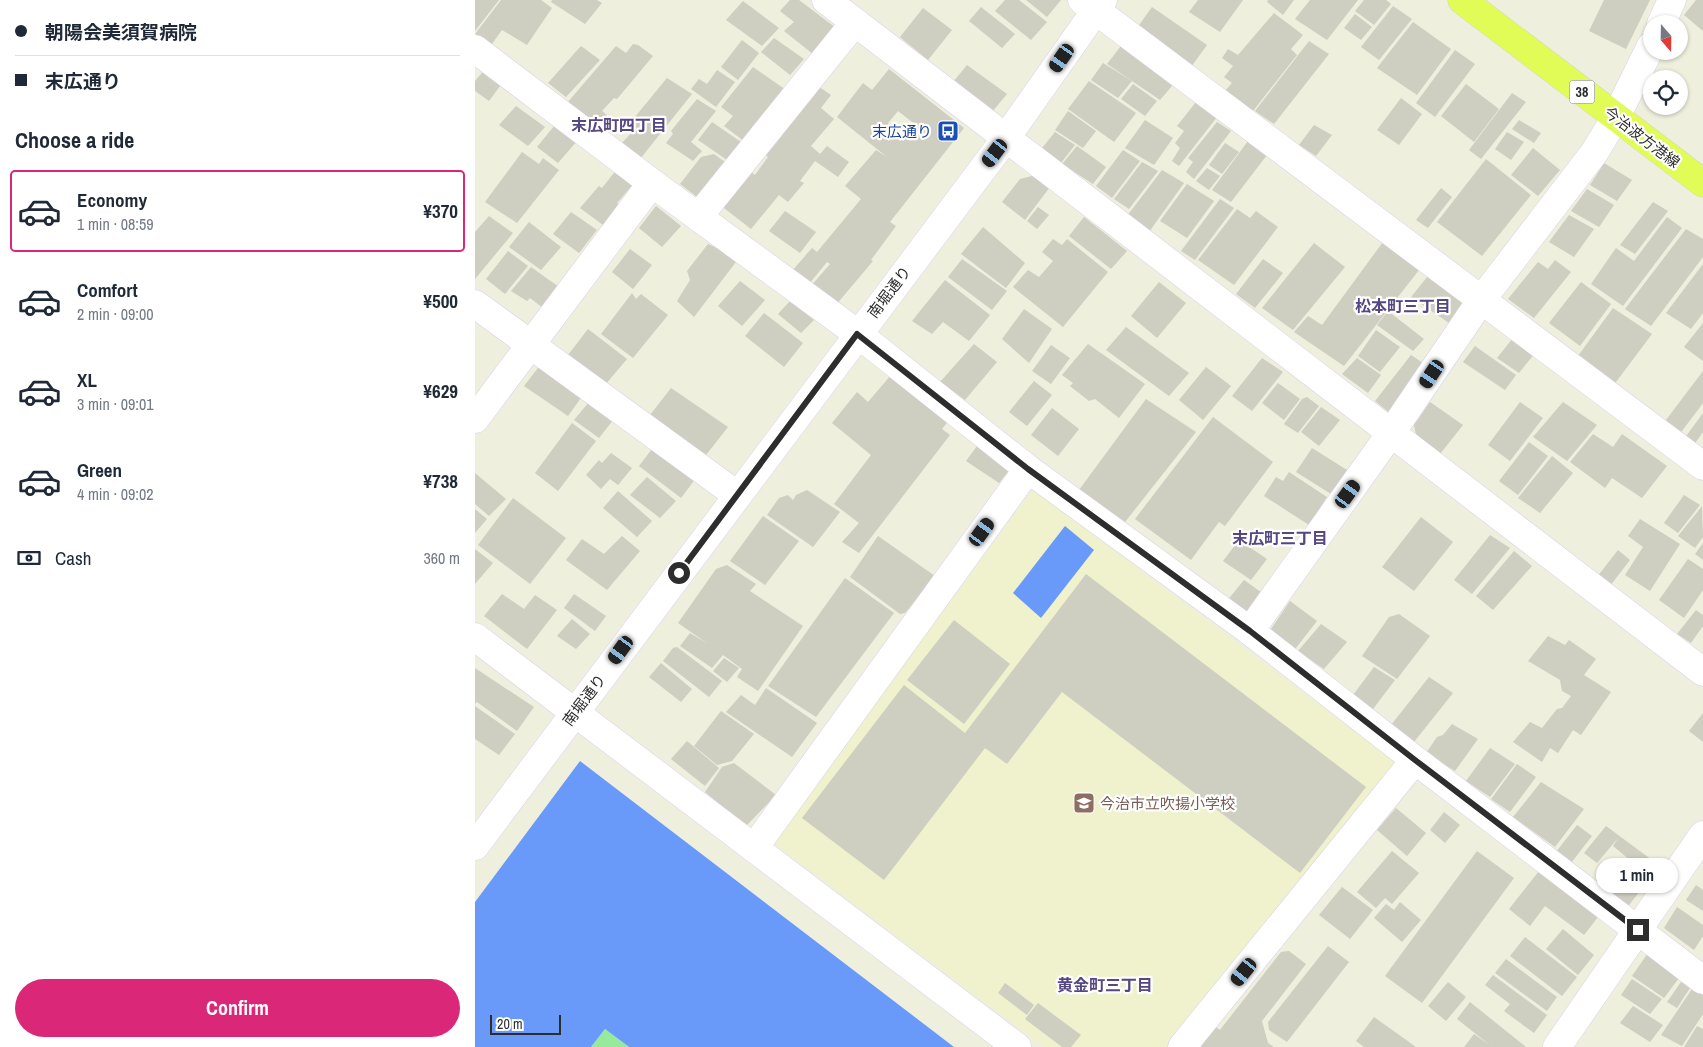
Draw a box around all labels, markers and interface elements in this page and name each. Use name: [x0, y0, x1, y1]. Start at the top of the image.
north arrow: [1643, 15, 1687, 60]
map controls: [1643, 15, 1688, 115]
text: 朝陽会美須賀病院: [45, 19, 197, 45]
car: [1047, 41, 1076, 75]
text: 末広通り: [45, 68, 121, 94]
button: locate: [1643, 70, 1688, 115]
road number: 38: [1569, 80, 1595, 104]
street label: 今治波方港線: [1600, 102, 1684, 172]
district label: 末広町四丁目: [571, 114, 667, 136]
bus stop icon: 末広通り: [936, 119, 960, 143]
place label: 末広通り: [872, 121, 932, 142]
text: Choose a ride: [15, 125, 134, 155]
car: [979, 137, 1010, 169]
text: Economy: [77, 187, 147, 213]
icon: car: [17, 189, 62, 234]
text: ¥370: [423, 198, 458, 224]
text: 1 min · 08:59: [77, 213, 154, 235]
street label: 南堀通り: [863, 262, 915, 322]
text: Comfort: [77, 277, 138, 303]
icon: car: [17, 279, 62, 324]
text: ¥500: [423, 288, 458, 314]
district label: 松本町三丁目: [1355, 295, 1451, 317]
text: 2 min · 09:00: [77, 303, 154, 325]
car: [1417, 357, 1446, 391]
text: XL: [77, 367, 97, 393]
icon: car: [17, 369, 62, 414]
text: ¥629: [423, 378, 458, 404]
text: 3 min · 09:01: [77, 393, 154, 415]
text: Green: [77, 457, 122, 483]
icon: car: [17, 459, 62, 504]
text: ¥738: [423, 468, 458, 494]
car: [1333, 477, 1362, 511]
text: 4 min · 09:02: [77, 483, 154, 505]
car: [967, 515, 996, 549]
district label: 末広町三丁目: [1232, 527, 1328, 549]
icon: cash: [15, 544, 43, 572]
text: Cash: [55, 545, 91, 571]
text: 360 m: [424, 547, 460, 569]
route start: [668, 562, 690, 584]
car: [606, 633, 635, 667]
street label: 南堀通り: [558, 670, 610, 730]
school or university icon: 今治市立吹揚小学校: [1072, 791, 1096, 815]
place label: 今治市立吹揚小学校: [1100, 793, 1235, 814]
callout: 1 min: [1597, 858, 1679, 892]
text: 1 min: [1620, 864, 1654, 886]
route end: [1627, 919, 1649, 941]
car: [1228, 956, 1259, 988]
district label: 黄金町三丁目: [1057, 974, 1153, 996]
button: Confirm: [15, 979, 460, 1037]
scale bar: [490, 1012, 561, 1035]
text: 20 m: [497, 1015, 523, 1033]

